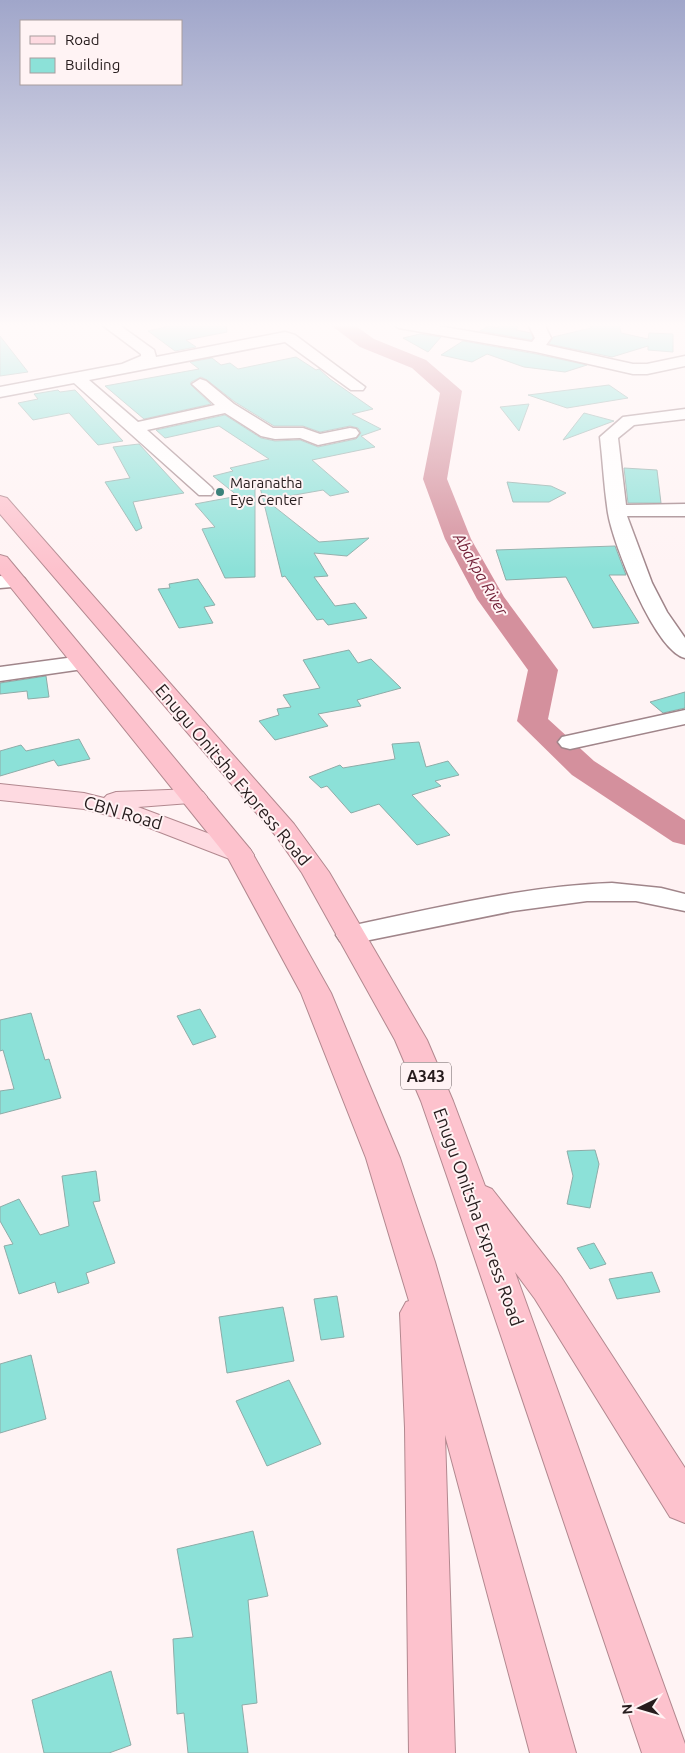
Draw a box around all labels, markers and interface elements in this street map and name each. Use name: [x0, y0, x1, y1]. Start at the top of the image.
legend: [20, 20, 182, 85]
text: Road: [65, 31, 100, 48]
text: Building: [65, 56, 120, 73]
place label: Maranatha Eye Center: [230, 474, 303, 508]
marker: Maranatha Eye Center: [214, 486, 226, 498]
water label: Abakpa River: [450, 529, 512, 619]
street label: Enugu Onitsha Express Road: [152, 680, 315, 869]
street label: CBN Road: [82, 791, 165, 833]
road number: A343: [401, 1062, 451, 1090]
street label: Enugu Onitsha Express Road: [430, 1105, 528, 1328]
north arrow: [615, 1683, 665, 1733]
text: N: [619, 1703, 635, 1715]

